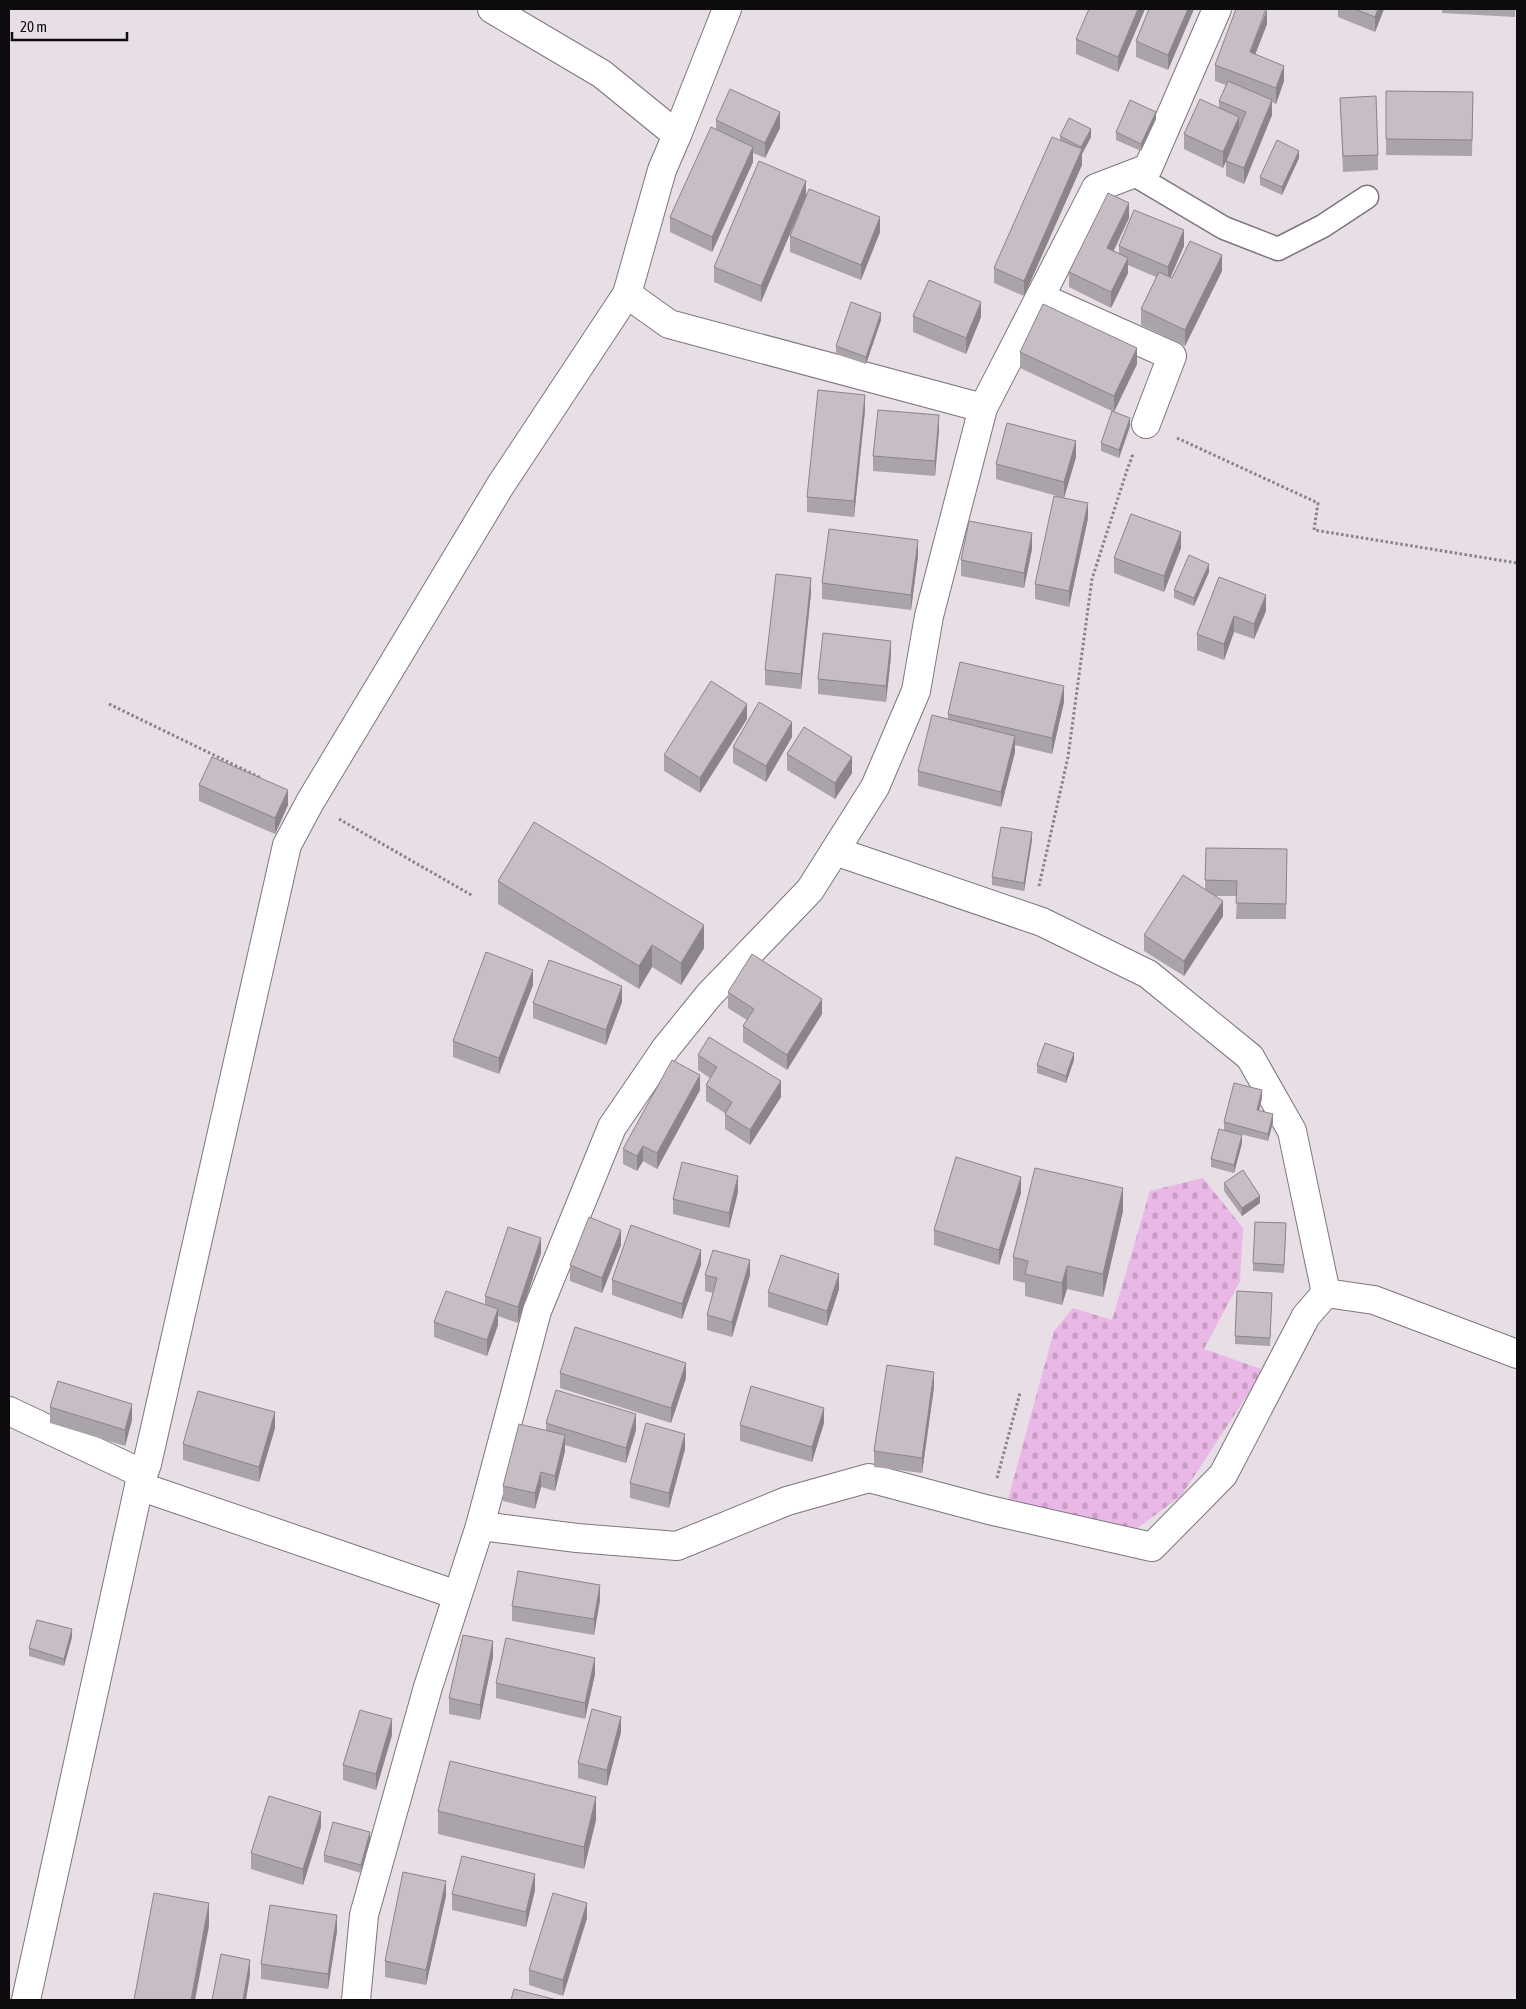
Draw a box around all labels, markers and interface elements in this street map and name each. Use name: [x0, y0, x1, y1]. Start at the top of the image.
scale bar: [12, 10, 128, 42]
text: 20 m: [20, 18, 47, 35]

